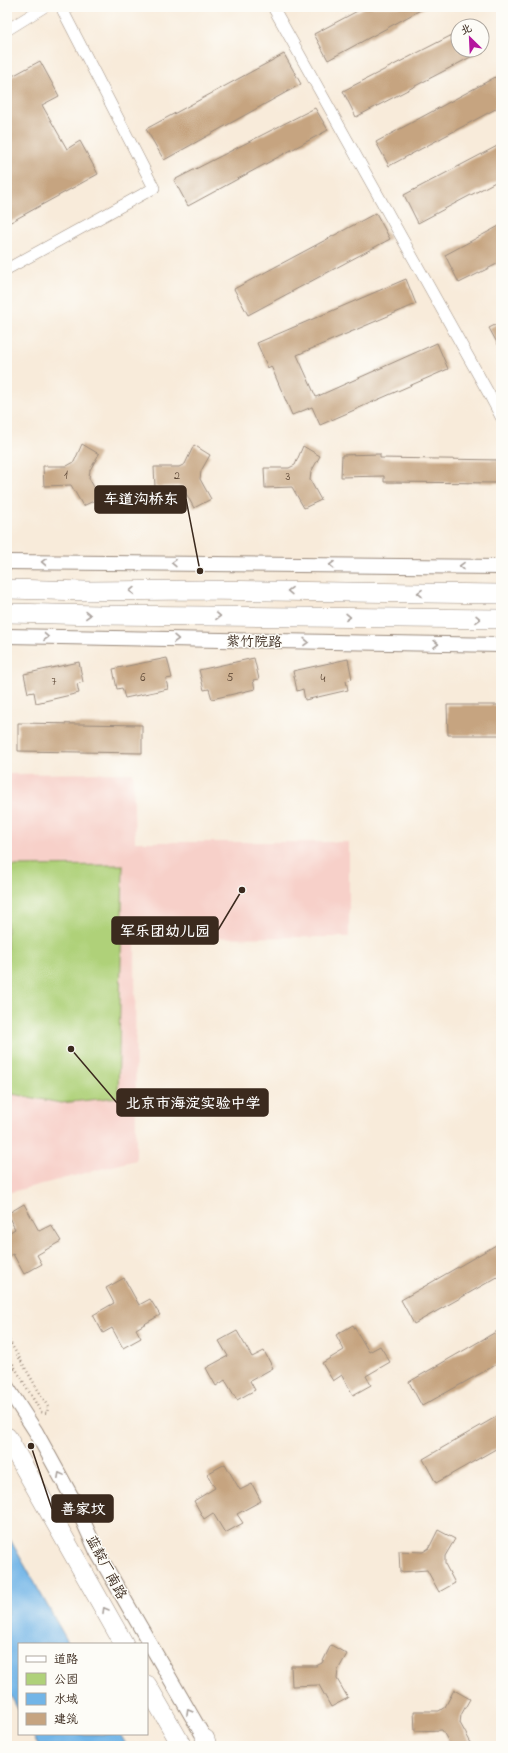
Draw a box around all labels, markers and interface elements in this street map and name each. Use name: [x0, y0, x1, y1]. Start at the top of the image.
north arrow: [450, 18, 490, 58]
text: 北: [458, 20, 475, 39]
house number: 1: [64, 466, 68, 484]
house number: 2: [174, 467, 180, 485]
house number: 3: [286, 468, 291, 486]
callout: 车道沟桥东: [95, 486, 186, 513]
text: 车道沟桥东: [103, 489, 179, 511]
one-way arrow: [41, 558, 47, 566]
one-way arrow: [171, 559, 177, 567]
one-way arrow: [329, 561, 335, 569]
one-way arrow: [459, 562, 465, 570]
one-way arrow: [129, 586, 135, 595]
one-way arrow: [287, 587, 293, 595]
one-way arrow: [417, 589, 423, 597]
one-way arrow: [85, 611, 91, 619]
one-way arrow: [215, 612, 221, 620]
one-way arrow: [345, 613, 351, 621]
one-way arrow: [475, 615, 481, 623]
one-way arrow: [43, 632, 49, 641]
street label: 紫竹院路: [226, 632, 282, 653]
one-way arrow: [173, 635, 179, 643]
one-way arrow: [303, 637, 309, 646]
one-way arrow: [433, 640, 439, 648]
house number: 6: [140, 669, 146, 687]
house number: 5: [227, 669, 234, 687]
house number: 4: [321, 670, 326, 688]
house number: 7: [52, 673, 57, 691]
callout: 军乐团幼儿园: [112, 917, 218, 944]
text: 军乐团幼儿园: [120, 921, 210, 943]
callout: 北京市海淀实验中学: [117, 1089, 268, 1116]
text: 北京市海淀实验中学: [125, 1093, 261, 1115]
one-way arrow: [57, 1472, 65, 1480]
callout: 善家坟: [52, 1495, 113, 1522]
text: 善家坟: [60, 1499, 106, 1521]
street label: 蓝靛厂南路: [80, 1532, 131, 1604]
one-way arrow: [102, 1607, 109, 1614]
legend: [18, 1643, 148, 1735]
text: 道路: [54, 1651, 78, 1669]
text: 公园: [54, 1671, 78, 1689]
text: 水域: [54, 1691, 78, 1709]
one-way arrow: [187, 1709, 194, 1716]
text: 建筑: [54, 1711, 78, 1729]

